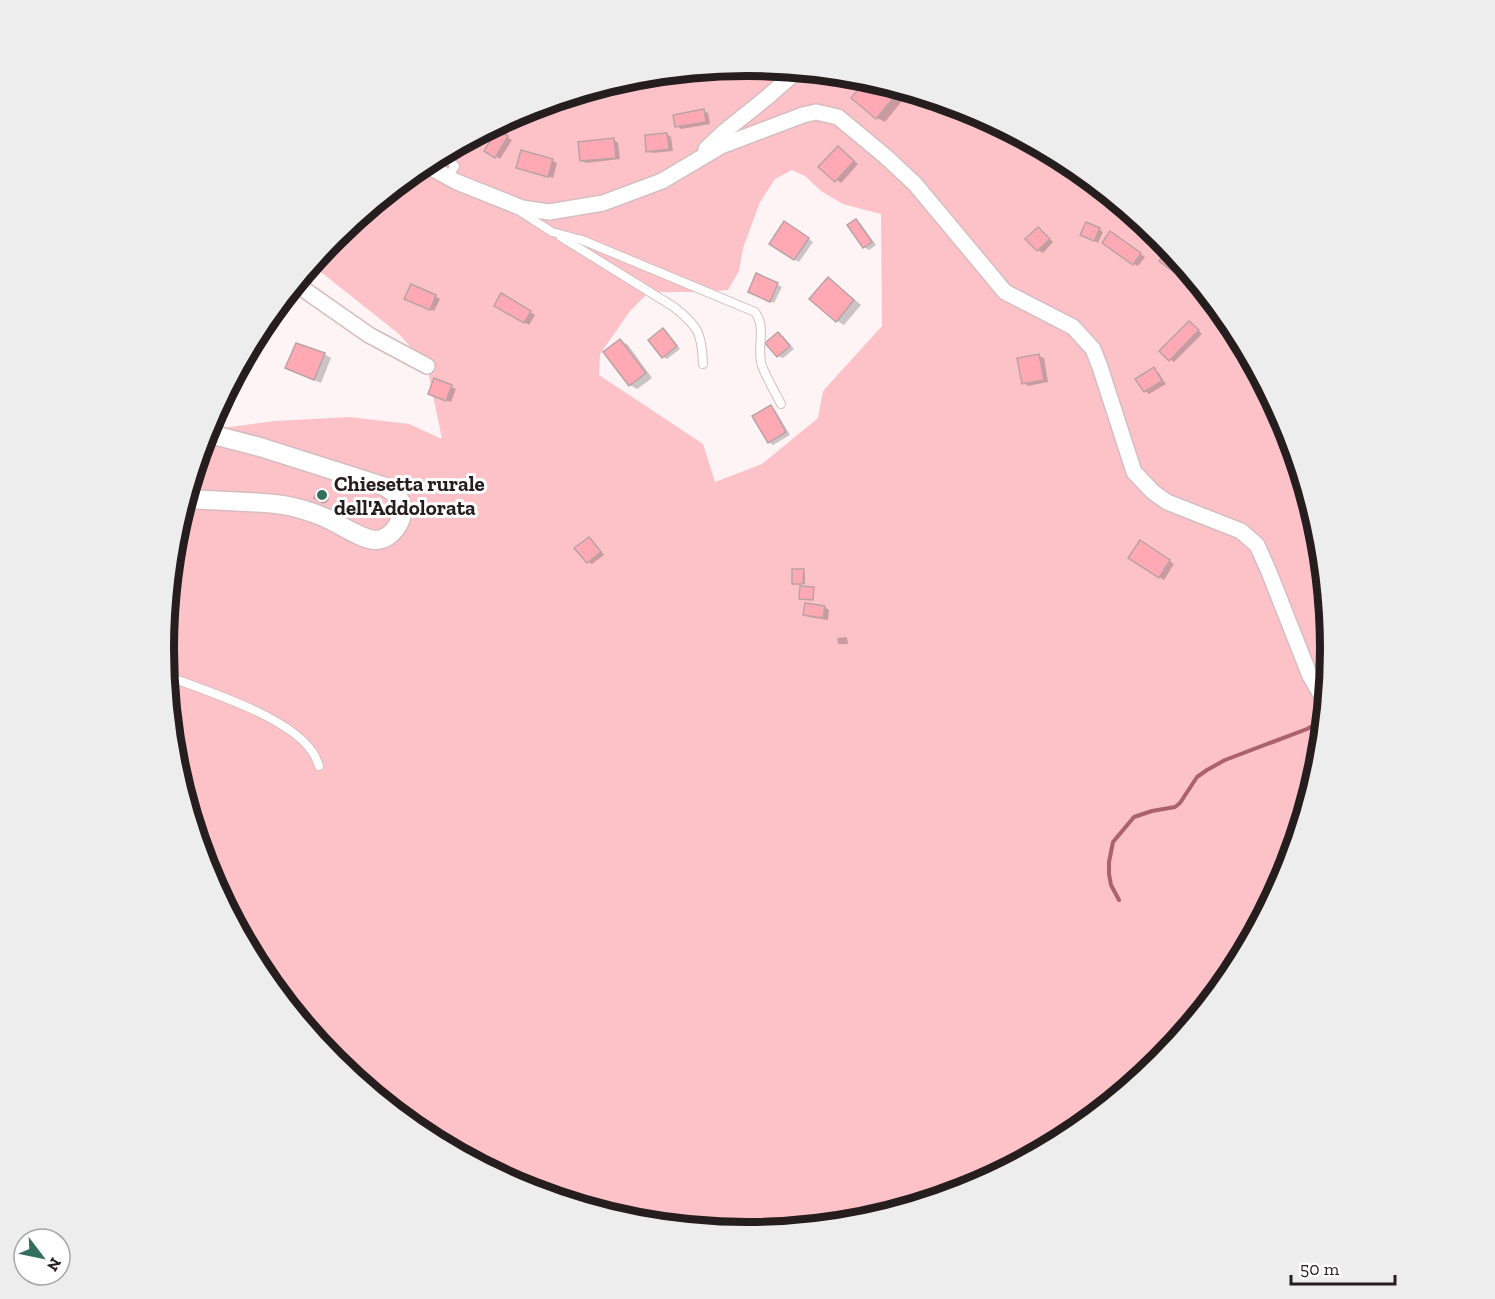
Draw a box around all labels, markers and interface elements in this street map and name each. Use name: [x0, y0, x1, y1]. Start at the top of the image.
place label: Chiesetta rurale dell'Addolorata: [334, 471, 485, 520]
marker: Chiesetta rurale dell'Addolorata: [315, 488, 329, 502]
north arrow: [12, 1227, 72, 1287]
scale bar: [1291, 1248, 1394, 1286]
text: N: [43, 1254, 66, 1275]
text: 50 m: [1300, 1258, 1340, 1280]

